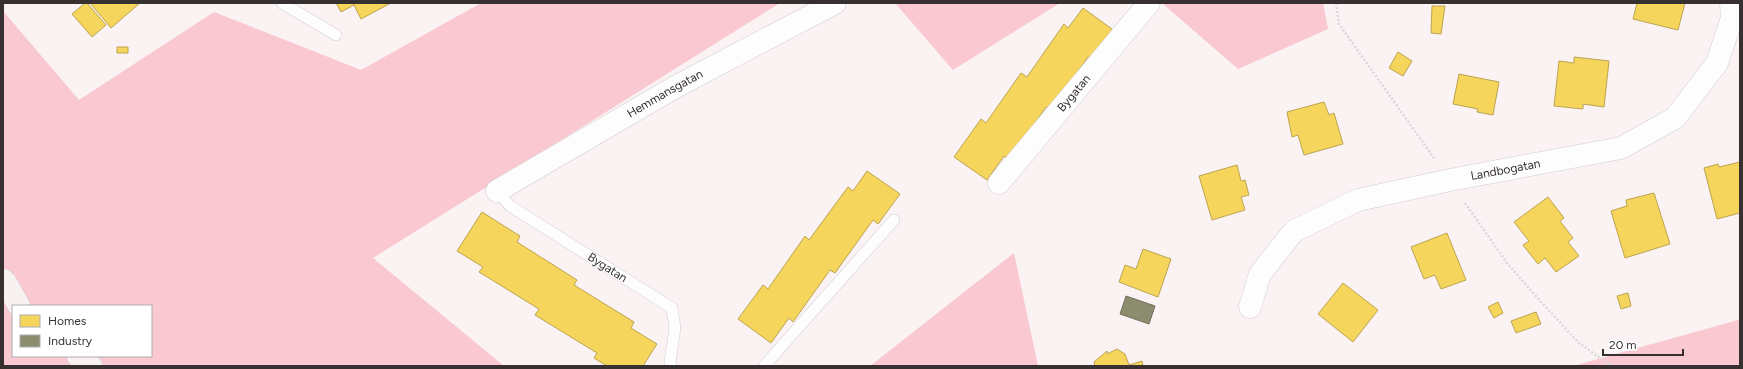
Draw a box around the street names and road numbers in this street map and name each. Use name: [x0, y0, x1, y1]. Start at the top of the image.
street label: Hemmansgatan: [624, 67, 705, 121]
street label: Bygatan: [1054, 71, 1094, 115]
street label: Landbogatan: [1469, 156, 1542, 183]
street label: Bygatan: [585, 250, 630, 285]

